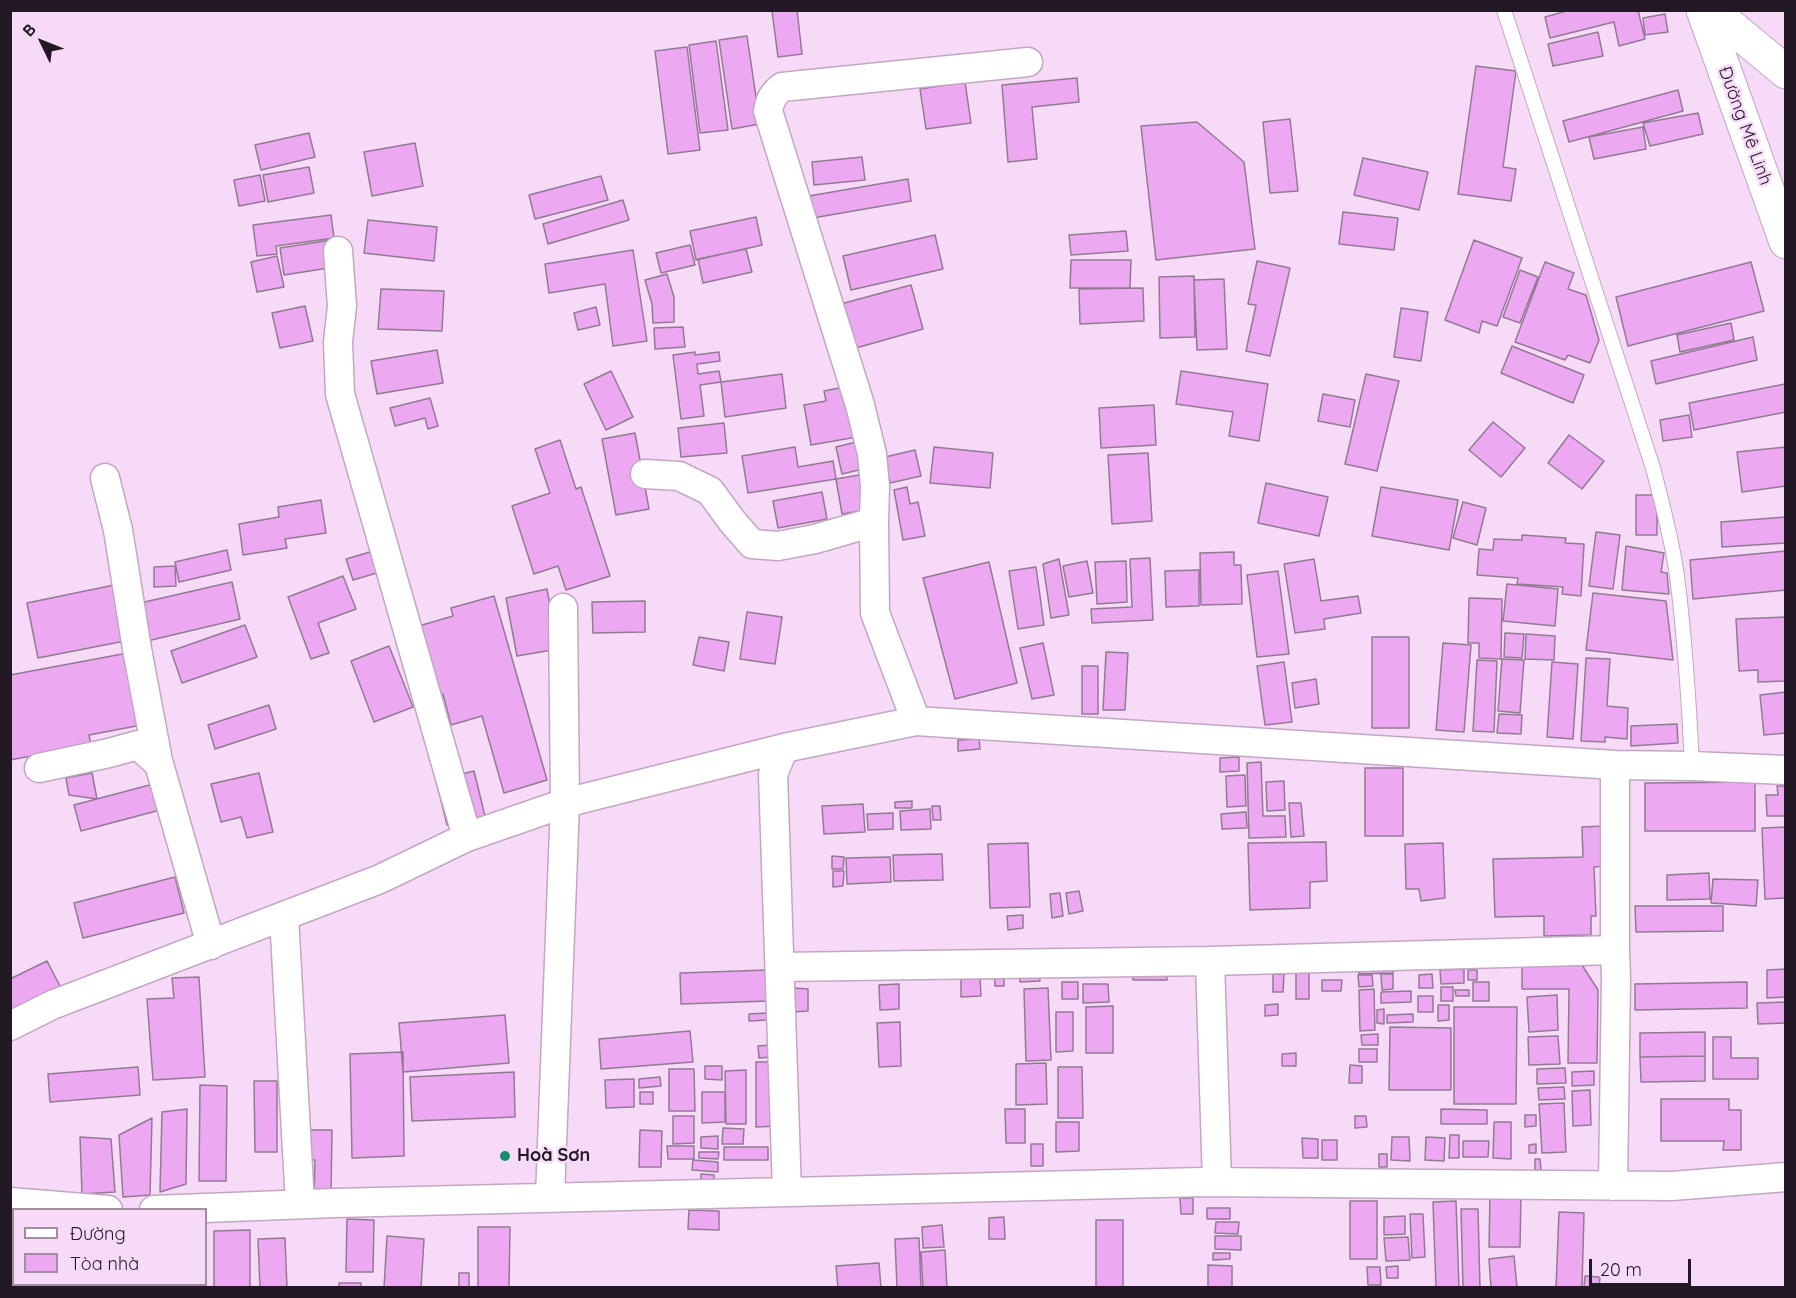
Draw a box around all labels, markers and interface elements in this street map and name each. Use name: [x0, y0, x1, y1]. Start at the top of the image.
north arrow: [12, 12, 72, 72]
text: B: [18, 19, 40, 40]
street label: Đường Mê Linh: [1714, 64, 1776, 188]
place label: Hoà Sơn: [517, 1145, 590, 1167]
marker: Hoà Sơn: [498, 1149, 512, 1163]
legend: [12, 1208, 207, 1286]
text: Đường: [70, 1222, 126, 1245]
scale bar: [1592, 1247, 1694, 1285]
text: Tòa nhà: [70, 1252, 139, 1275]
text: 20 m: [1600, 1258, 1642, 1281]

